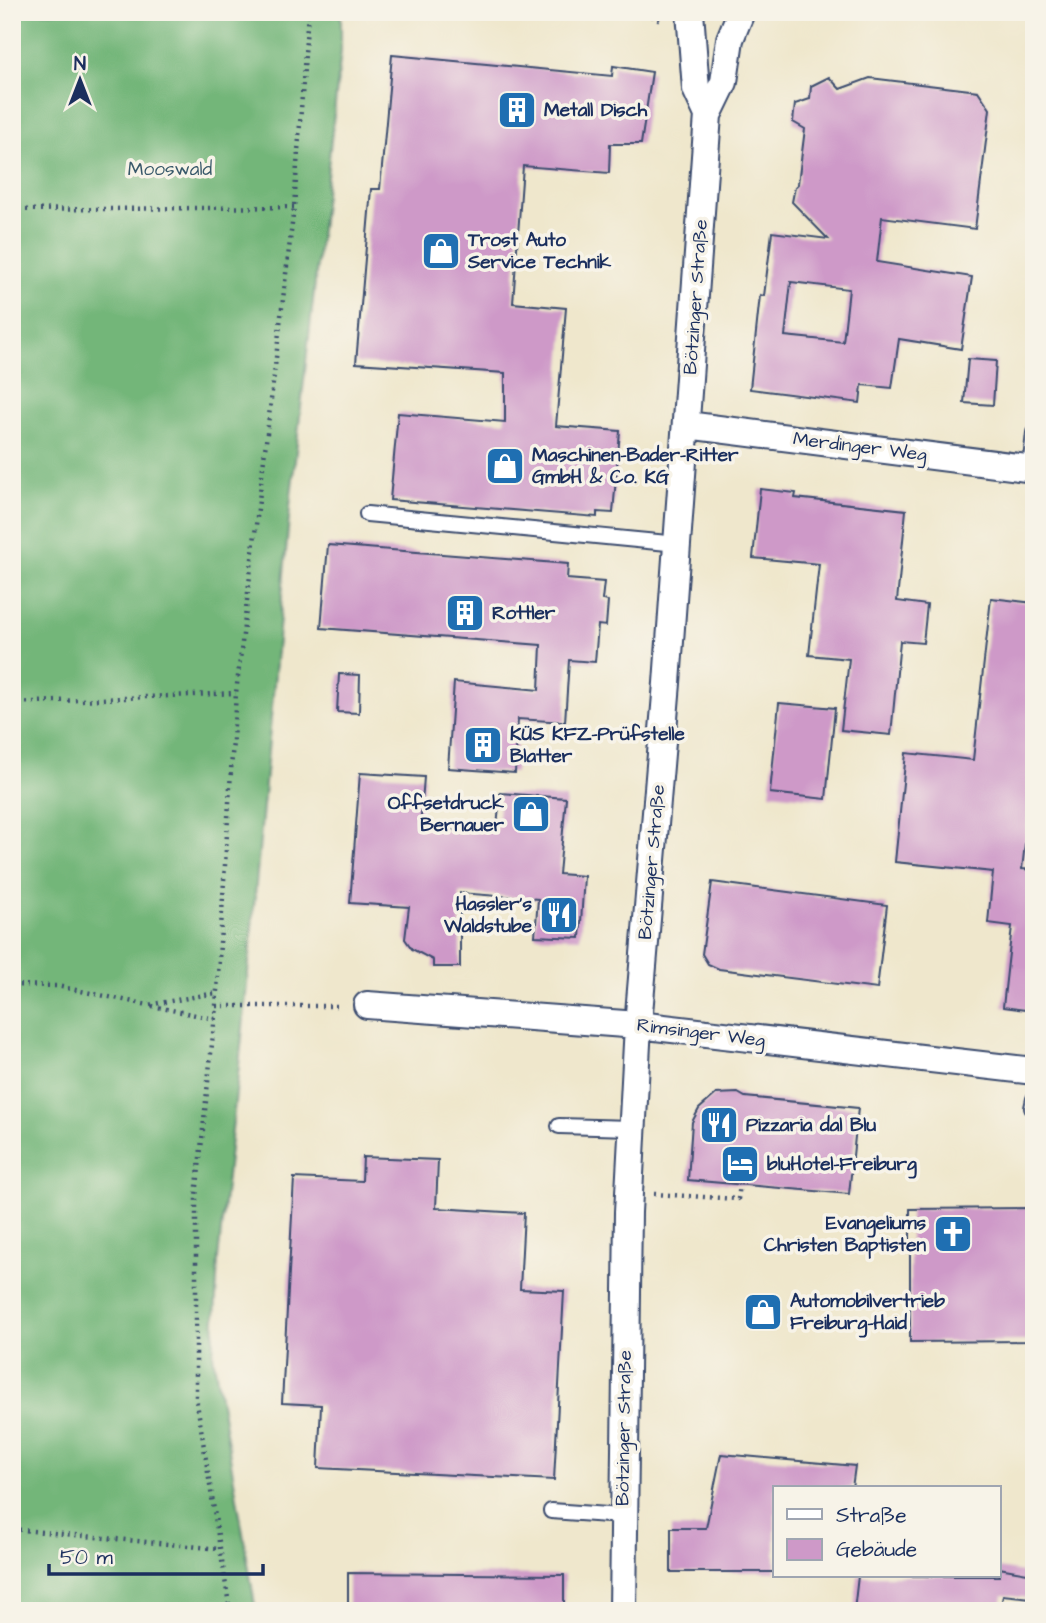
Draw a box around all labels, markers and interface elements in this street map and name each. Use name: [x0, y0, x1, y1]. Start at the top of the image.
north arrow: [46, 46, 116, 116]
text: N: [74, 51, 86, 78]
building icon: Metall Disch: [496, 89, 538, 131]
place label: Metall Disch: [544, 97, 648, 124]
park label: Mooswald: [128, 156, 212, 183]
street label: Bötzinger Straße: [677, 218, 716, 376]
place label: Trost Auto Service Technik: [467, 227, 612, 276]
shop icon: Trost Auto Service Technik: [420, 230, 462, 272]
street label: Merdinger Weg: [791, 425, 929, 470]
place label: Maschinen-Bader-Ritter GmbH & Co. KG: [532, 442, 739, 491]
shop icon: Maschinen-Bader-Ritter GmbH & Co. KG: [484, 445, 526, 487]
building icon: Rottler: [444, 592, 486, 634]
place label: Rottler: [492, 600, 556, 627]
place label: KÜS KFZ-Prüfstelle Blatter: [510, 721, 685, 770]
building icon: KÜS KFZ-Prüfstelle Blatter: [462, 724, 504, 766]
street label: Bötzinger Straße: [632, 783, 673, 941]
place label: Offsetdruck Bernauer: [388, 790, 505, 839]
shop icon: Offsetdruck Bernauer: [510, 793, 552, 835]
place label: Hassler's Waldstube: [443, 891, 533, 940]
restaurant icon: Hassler's Waldstube: [538, 894, 580, 936]
street label: Rimsinger Weg: [635, 1012, 767, 1055]
restaurant icon: Pizzaria dal Blu: [698, 1104, 740, 1146]
place label: Pizzaria dal Blu: [746, 1112, 877, 1139]
hotel icon: bluHotel-Freiburg: [719, 1143, 761, 1185]
place label: bluHotel-Freiburg: [767, 1151, 917, 1179]
place label: Evangeliums Christen Baptisten: [764, 1210, 926, 1259]
church icon: Evangeliums Christen Baptisten: [932, 1213, 974, 1255]
place label: Automobilvertrieb Freiburg-Haid: [790, 1288, 945, 1338]
shop icon: Automobilvertrieb Freiburg-Haid: [742, 1291, 784, 1333]
street label: Bötzinger Straße: [609, 1350, 640, 1506]
legend: [773, 1486, 1000, 1578]
text: Straße: [836, 1501, 907, 1530]
scale bar: [49, 1532, 262, 1576]
text: Gebäude: [836, 1535, 917, 1564]
text: 50 m: [60, 1543, 114, 1572]

